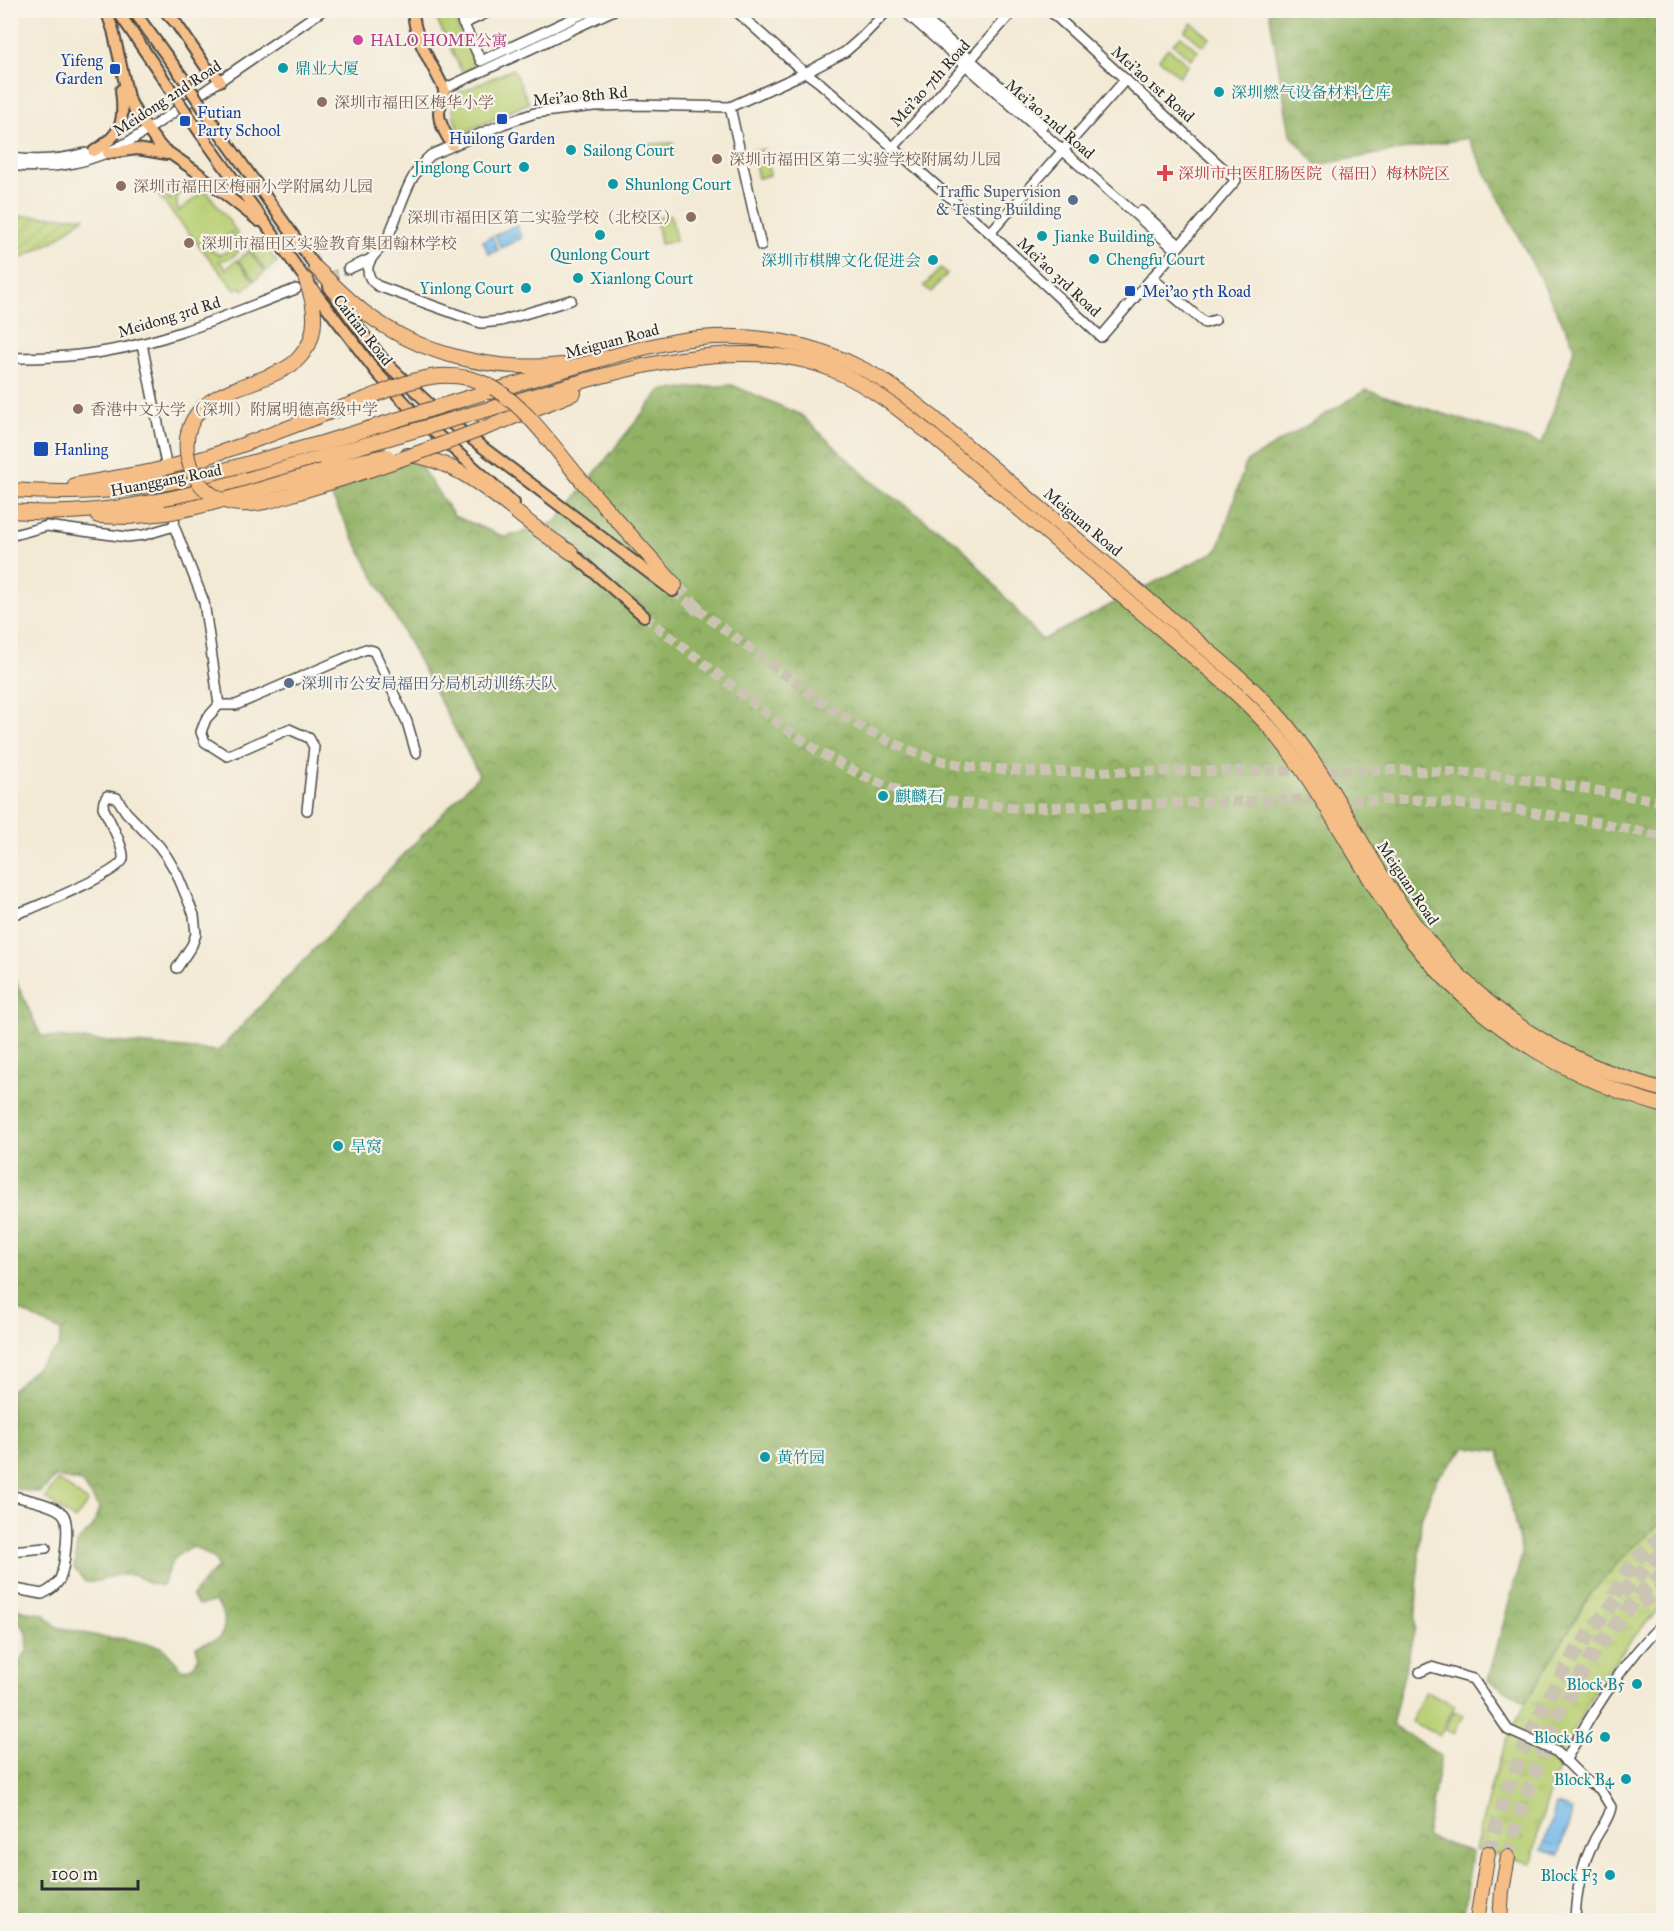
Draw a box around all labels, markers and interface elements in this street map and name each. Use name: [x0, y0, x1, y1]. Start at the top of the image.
place label: HALO HOME公寓: [370, 31, 508, 50]
marker: HALO HOME公寓: [351, 33, 365, 47]
street label: Mei'ao 7th Road: [886, 36, 974, 130]
street label: Mei'ao 1st Road: [1108, 42, 1198, 126]
place label: Yifeng Garden: [55, 51, 104, 88]
street label: Meidong 2nd Road: [109, 56, 225, 141]
place label: 鼎业大厦: [295, 59, 359, 78]
marker: 鼎业大厦: [276, 61, 290, 75]
marker: Yifeng Garden: [108, 62, 122, 76]
street label: Mei'ao 2nd Road: [1002, 75, 1098, 163]
street label: Mei'ao 8th Rd: [532, 82, 628, 110]
place label: 深圳燃气设备材料仓库: [1231, 83, 1391, 102]
marker: 深圳燃气设备材料仓库: [1212, 85, 1226, 99]
place label: 深圳市福田区梅华小学: [334, 93, 494, 112]
marker: 深圳市福田区梅华小学: [315, 95, 329, 109]
place label: Futian Party School: [197, 103, 281, 140]
marker: Huilong Garden: [495, 112, 509, 126]
marker: Futian Party School: [178, 114, 192, 128]
place label: Huilong Garden: [449, 129, 556, 149]
place label: Sailong Court: [583, 141, 675, 161]
marker: Sailong Court: [564, 143, 578, 157]
place label: 深圳市福田区第二实验学校附属幼儿园: [729, 150, 1001, 169]
marker: 深圳市福田区第二实验学校附属幼儿园: [710, 152, 724, 166]
place label: Jinglong Court: [412, 158, 512, 178]
marker: Jinglong Court: [517, 160, 531, 174]
marker: 深圳市中医肛肠医院（福田）梅林院区: [1156, 164, 1174, 182]
place label: 深圳市中医肛肠医院（福田）梅林院区: [1178, 164, 1450, 183]
place label: Shunlong Court: [625, 175, 732, 195]
place label: 深圳市福田区梅丽小学附属幼儿园: [133, 177, 373, 196]
marker: Shunlong Court: [606, 177, 620, 191]
marker: 深圳市福田区梅丽小学附属幼儿园: [114, 179, 128, 193]
place label: Traffic Supervision & Testing Building: [936, 182, 1062, 220]
marker: Traffic Supervision & Testing Building: [1066, 193, 1080, 207]
place label: 深圳市福田区第二实验学校（北校区）: [407, 208, 679, 227]
marker: 深圳市福田区第二实验学校（北校区）: [684, 210, 698, 224]
place label: Jianke Building: [1052, 227, 1155, 247]
marker: Qunlong Court: [593, 228, 607, 242]
marker: Jianke Building: [1035, 229, 1049, 243]
street label: Mei'ao 3rd Road: [1013, 233, 1105, 321]
place label: 深圳市福田区实验教育集团翰林学校: [201, 234, 457, 253]
marker: 深圳市福田区实验教育集团翰林学校: [182, 236, 196, 250]
place label: Qunlong Court: [550, 245, 650, 265]
place label: Chengfu Court: [1106, 250, 1206, 270]
place label: 深圳市棋牌文化促进会: [761, 251, 921, 270]
marker: Chengfu Court: [1087, 252, 1101, 266]
marker: 深圳市棋牌文化促进会: [926, 253, 940, 267]
place label: Xianlong Court: [590, 269, 694, 289]
marker: Xianlong Court: [571, 271, 585, 285]
place label: Yinlong Court: [419, 279, 514, 299]
marker: Yinlong Court: [519, 281, 533, 295]
place label: Mei'ao 5th Road: [1142, 282, 1251, 301]
marker: Mei'ao 5th Road: [1123, 284, 1137, 298]
street label: Caitian Road: [329, 291, 397, 369]
street label: Meidong 3rd Rd: [115, 292, 223, 343]
street label: Meiguan Road: [563, 319, 661, 364]
place label: 香港中文大学（深圳）附属明德高级中学: [90, 400, 378, 419]
marker: 香港中文大学（深圳）附属明德高级中学: [71, 402, 85, 416]
marker: Hanling: [32, 440, 50, 458]
place label: Hanling: [54, 440, 109, 460]
street label: Huanggang Road: [109, 460, 223, 501]
street label: Meiguan Road: [1039, 484, 1126, 561]
place label: 深圳市公安局福田分局机动训练大队: [301, 674, 557, 693]
marker: 深圳市公安局福田分局机动训练大队: [282, 676, 296, 690]
place label: 麒麟石: [895, 787, 943, 806]
marker: 麒麟石: [876, 789, 890, 803]
street label: Meiguan Road: [1372, 838, 1443, 929]
place label: 旱窝: [350, 1137, 382, 1156]
marker: 旱窝: [331, 1139, 345, 1153]
place label: 黄竹园: [777, 1448, 825, 1467]
marker: 黄竹园: [758, 1450, 772, 1464]
place label: Block B5: [1566, 1675, 1626, 1694]
marker: Block B5: [1630, 1677, 1644, 1691]
place label: Block B6: [1534, 1728, 1594, 1747]
marker: Block B6: [1598, 1730, 1612, 1744]
place label: Block B4: [1554, 1770, 1615, 1789]
marker: Block B4: [1619, 1772, 1633, 1786]
scale bar: [42, 1853, 138, 1891]
text: 100 m: [51, 1863, 98, 1885]
place label: Block F3: [1540, 1866, 1598, 1885]
marker: Block F3: [1603, 1868, 1617, 1882]

